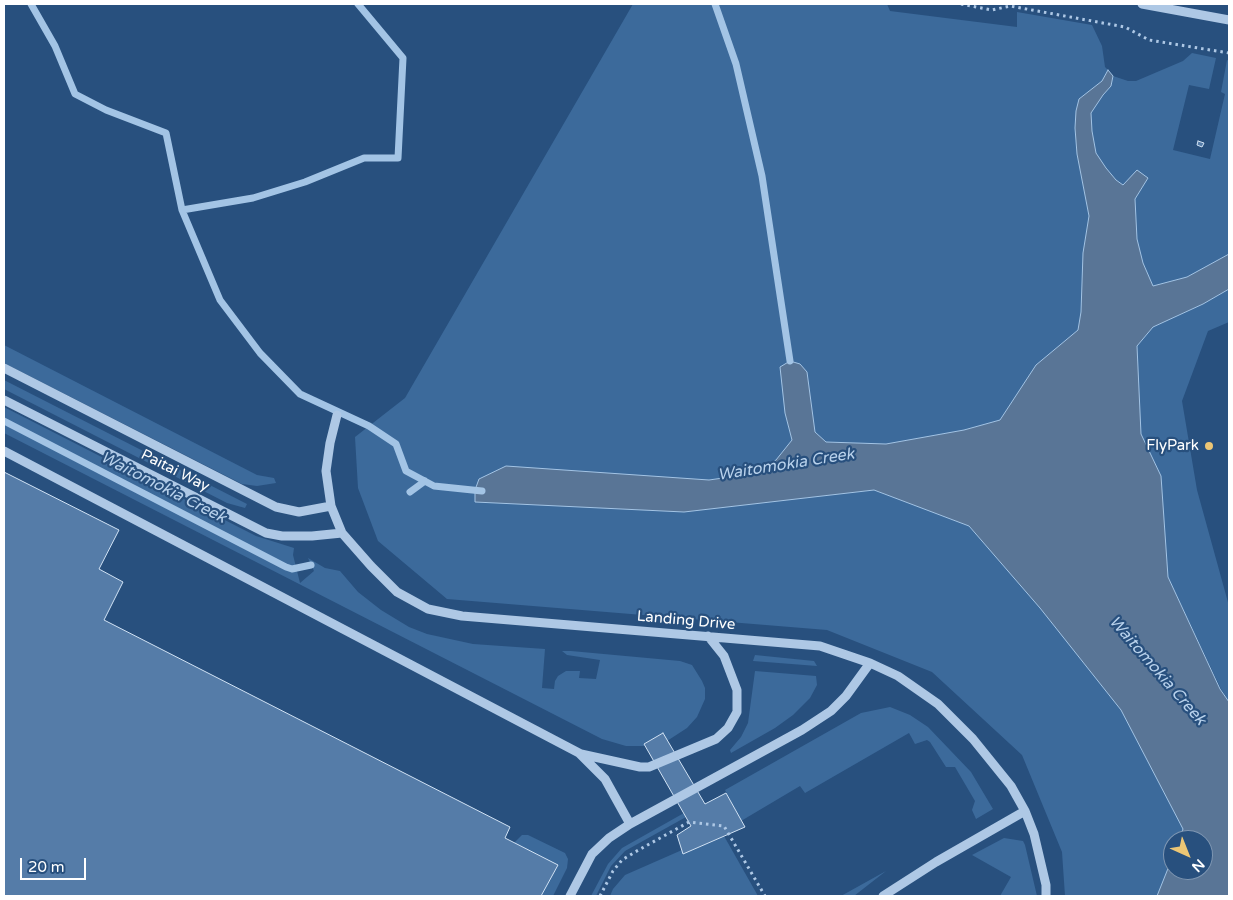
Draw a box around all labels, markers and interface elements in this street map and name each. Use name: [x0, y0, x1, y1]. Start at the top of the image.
place label: FlyPark: [1146, 437, 1199, 455]
marker: FlyPark: [1203, 440, 1215, 452]
water label: Waitomokia Creek: [716, 445, 856, 485]
street label: Paitai Way: [138, 446, 212, 496]
water label: Waitomokia Creek: [97, 448, 229, 528]
street label: Landing Drive: [636, 608, 736, 634]
water label: Waitomokia Creek: [1104, 613, 1210, 729]
north arrow: [1163, 830, 1213, 880]
scale bar: [22, 848, 89, 880]
text: N: [1188, 855, 1208, 875]
text: 20 m: [28, 858, 65, 876]

